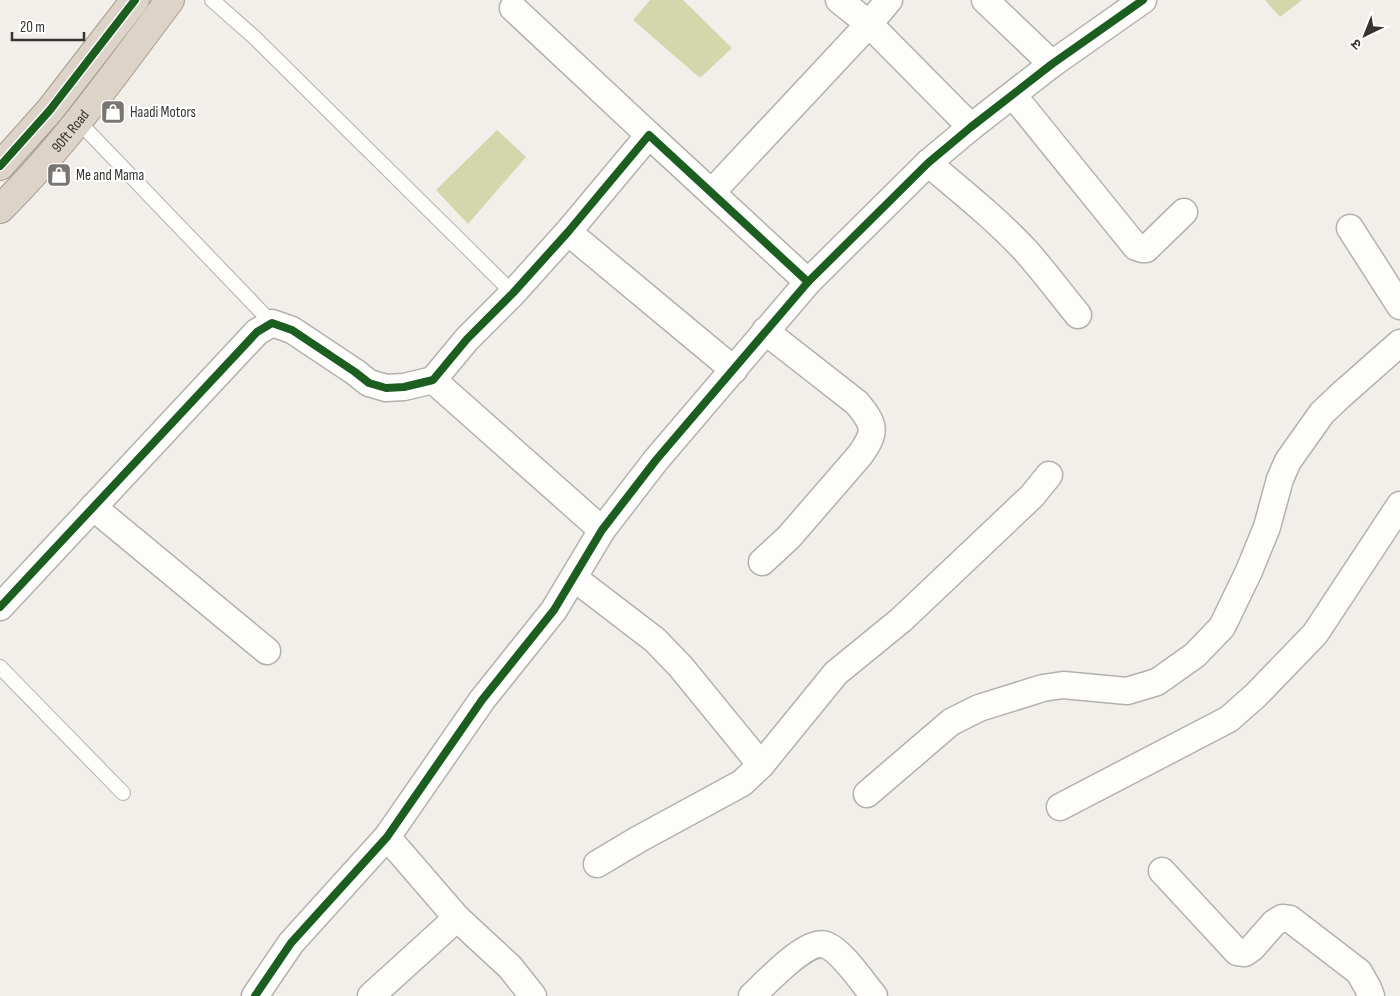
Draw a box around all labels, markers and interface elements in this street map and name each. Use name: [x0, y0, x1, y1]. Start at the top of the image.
scale bar: [12, 10, 85, 42]
north arrow: [1340, 10, 1390, 60]
text: 20 m: [20, 18, 45, 37]
text: उ: [1347, 35, 1365, 53]
shop icon: Haadi Motors: [100, 99, 126, 125]
place label: Haadi Motors: [130, 103, 196, 122]
street label: 90ft Road: [47, 106, 93, 156]
shop icon: Me and Mama: [46, 162, 72, 188]
place label: Me and Mama: [76, 166, 144, 185]

